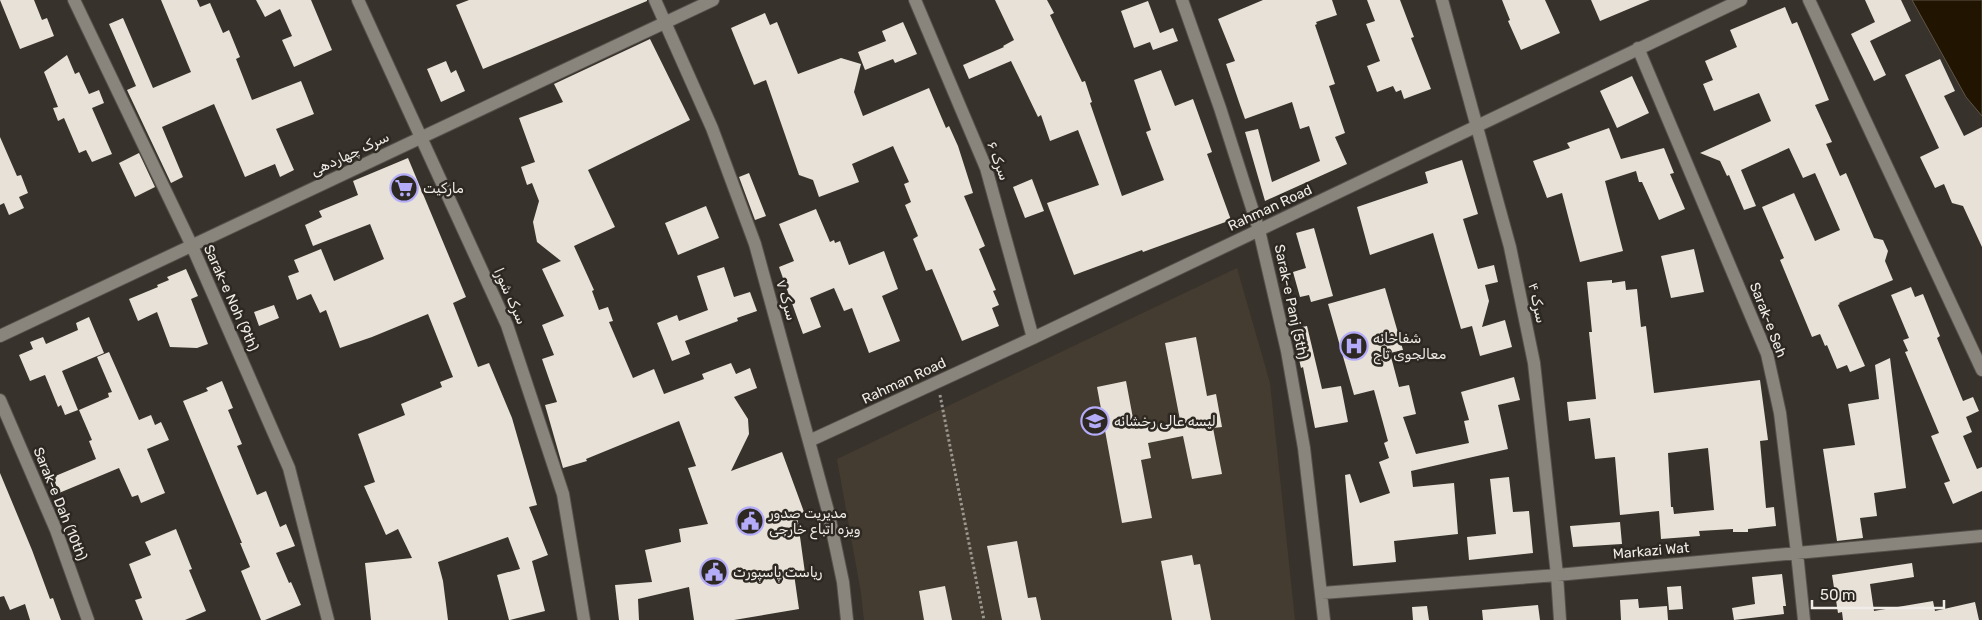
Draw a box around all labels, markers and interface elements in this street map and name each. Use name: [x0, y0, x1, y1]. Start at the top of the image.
street label: سرک چهاردهی: [308, 128, 392, 180]
street label: سرک ۶: [983, 139, 1013, 183]
supermarket icon: مارکیت: [389, 173, 419, 203]
place label: مارکیت: [423, 180, 464, 197]
street label: Rahman Road: [1225, 181, 1315, 235]
street label: Sarak-e Noh (9th): [200, 242, 262, 354]
street label: Sarak-e Panj (5th): [1271, 243, 1311, 361]
street label: سرک شورا: [490, 265, 530, 327]
street label: سرک ۷: [772, 278, 800, 322]
street label: Sarak-e Seh: [1746, 280, 1790, 360]
street label: سرک ۴: [1524, 281, 1550, 325]
place label: شفاخانه معالجوی تاج: [1373, 330, 1446, 365]
hospital icon: شفاخانه معالجوی تاج: [1339, 331, 1369, 361]
street label: Rahman Road: [859, 354, 949, 408]
school or university icon: لیسه عالی رخشانه: [1080, 406, 1110, 436]
place label: لیسه عالی رخشانه: [1114, 413, 1216, 430]
street label: Sarak-e Dah (10th): [29, 445, 91, 563]
place label: مدیریت صدور ویزه اتباع خارجی: [768, 505, 861, 540]
public building icon: مدیریت صدور ویزه اتباع خارجی: [735, 506, 765, 536]
street label: Markazi Wat: [1612, 539, 1690, 563]
public building icon: ریاست پاسپورت: [699, 557, 729, 587]
place label: ریاست پاسپورت: [733, 564, 822, 582]
scale bar: [1812, 578, 1944, 610]
text: 50 m: [1820, 586, 1855, 604]

